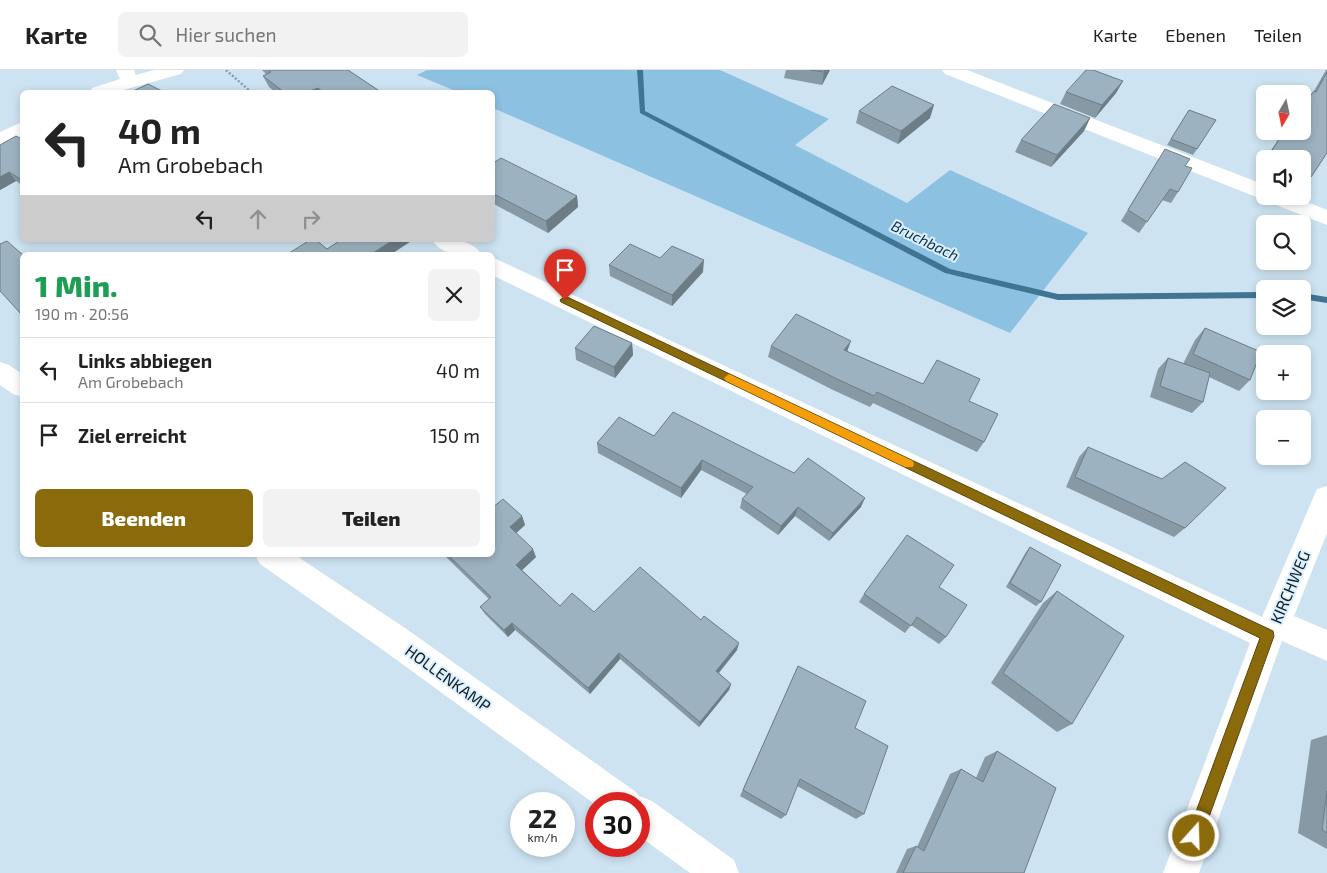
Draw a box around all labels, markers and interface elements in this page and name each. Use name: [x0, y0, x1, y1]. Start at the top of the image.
search box: [118, 12, 468, 57]
text: Karte: [25, 20, 88, 49]
icon: search: [136, 21, 164, 49]
text: Hier suchen: [176, 23, 277, 46]
text: Karte: [1093, 24, 1137, 46]
text: Ebenen: [1165, 24, 1226, 46]
text: Teilen: [1254, 24, 1302, 46]
north arrow: [1256, 85, 1311, 140]
map controls: [1256, 85, 1311, 465]
text: 40 m: [118, 109, 201, 151]
icon: left: [35, 110, 100, 175]
button: sound: [1256, 150, 1311, 205]
text: Am Grobebach: [118, 151, 263, 177]
icon: left: [191, 205, 219, 233]
icon: ahead: [244, 205, 272, 233]
icon: right: [297, 205, 325, 233]
button: search: [1256, 215, 1311, 270]
water label: Bruchbach: [889, 216, 962, 264]
pin: [544, 249, 586, 300]
icon: arrive: [551, 256, 579, 284]
text: 1 Min.: [35, 267, 118, 303]
button: close: [428, 269, 480, 321]
button: layers: [1256, 280, 1311, 335]
text: 190 m · 20:56: [35, 304, 129, 323]
button: +: [1256, 345, 1311, 400]
text: Links abbiegen: [78, 349, 212, 372]
icon: left: [35, 356, 63, 384]
text: 40 m: [436, 359, 480, 382]
text: Am Grobebach: [78, 372, 184, 391]
button: −: [1256, 410, 1311, 465]
icon: arrive: [35, 421, 63, 449]
text: Ziel erreicht: [78, 424, 187, 447]
text: 150 m: [430, 424, 480, 447]
button: Beenden: [35, 489, 253, 547]
button: Teilen: [263, 489, 480, 547]
street label: KIRCHWEG: [1266, 547, 1313, 626]
street label: HOLLENKAMP: [402, 640, 495, 715]
speed limit sign: 30: [585, 792, 650, 857]
text: 22: [528, 803, 557, 833]
position arrow: [1167, 809, 1219, 861]
text: km/h: [528, 830, 557, 844]

